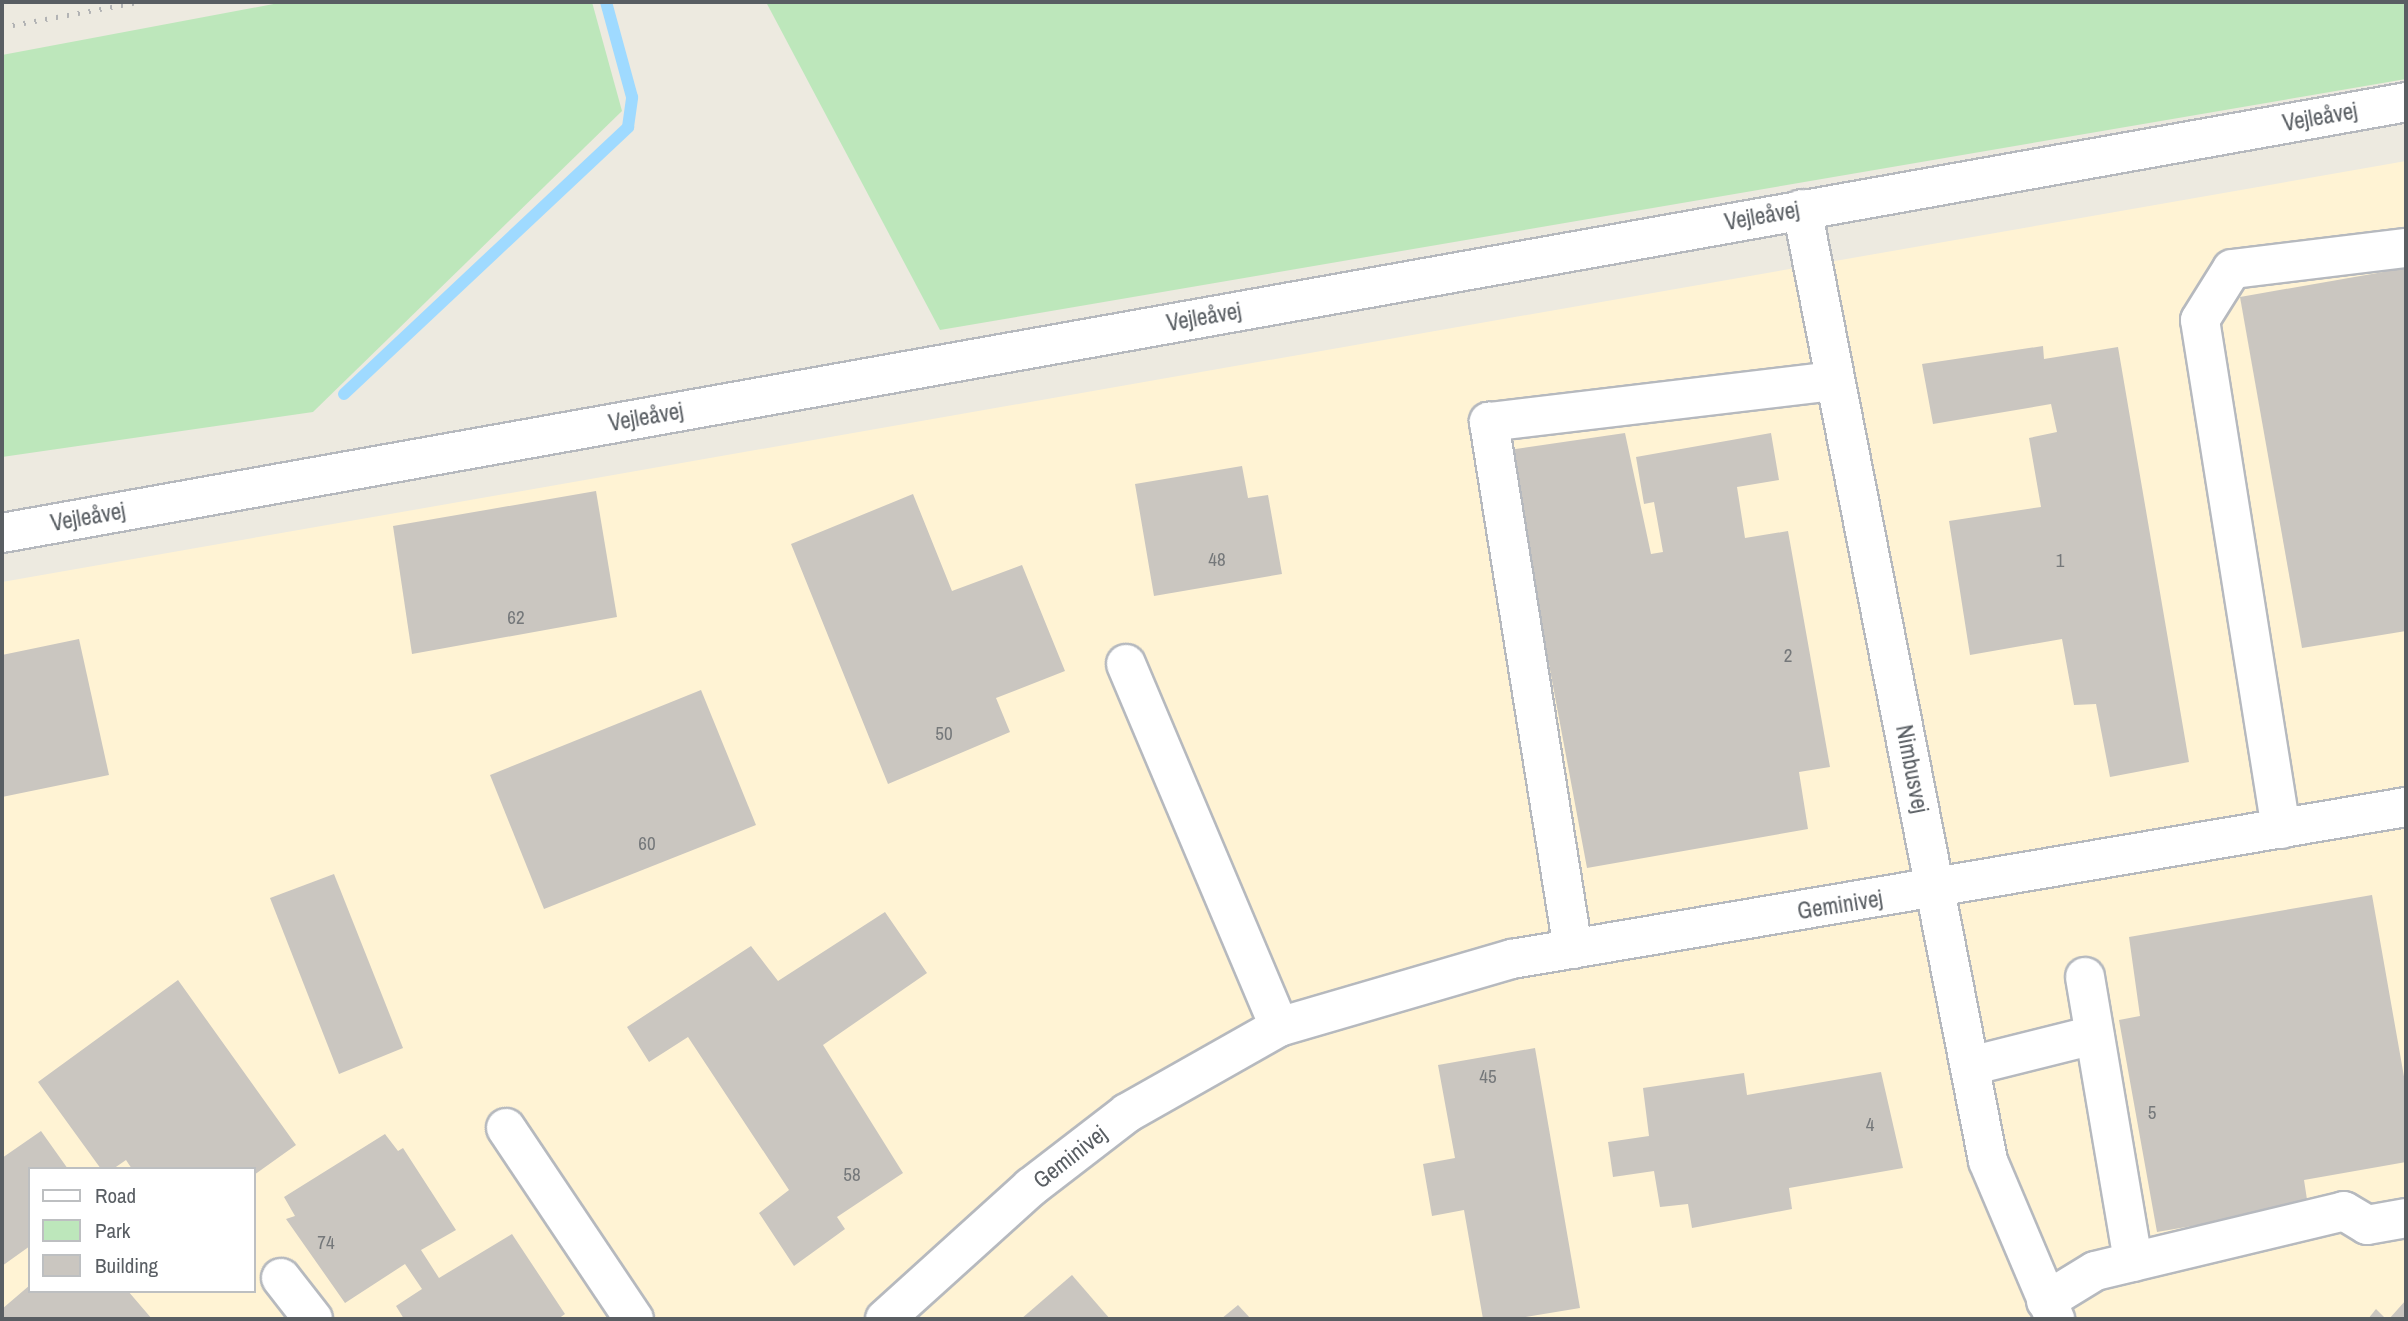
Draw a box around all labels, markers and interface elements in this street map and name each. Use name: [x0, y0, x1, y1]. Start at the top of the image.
street label: Vejleåvej: [2280, 97, 2360, 137]
street label: Vejleåvej: [1722, 196, 1802, 236]
street label: Vejleåvej: [1164, 297, 1244, 337]
street label: Vejleåvej: [606, 397, 686, 437]
street label: Vejleåvej: [48, 497, 128, 537]
house number: 48: [1208, 549, 1226, 571]
house number: 1: [2056, 550, 2064, 572]
house number: 62: [507, 607, 525, 629]
house number: 2: [1784, 645, 1792, 667]
house number: 50: [935, 723, 953, 745]
street label: Nimbusvej: [1890, 723, 1934, 815]
house number: 60: [638, 833, 656, 855]
street label: Geminivej: [1795, 885, 1885, 925]
house number: 45: [1479, 1066, 1497, 1088]
house number: 5: [2148, 1102, 2156, 1124]
house number: 4: [1866, 1114, 1874, 1136]
street label: Geminivej: [1028, 1120, 1112, 1194]
house number: 58: [843, 1164, 861, 1186]
legend: [28, 1167, 256, 1293]
text: Road: [95, 1181, 136, 1210]
text: Park: [95, 1216, 130, 1245]
house number: 74: [317, 1232, 335, 1254]
text: Building: [95, 1251, 158, 1280]

